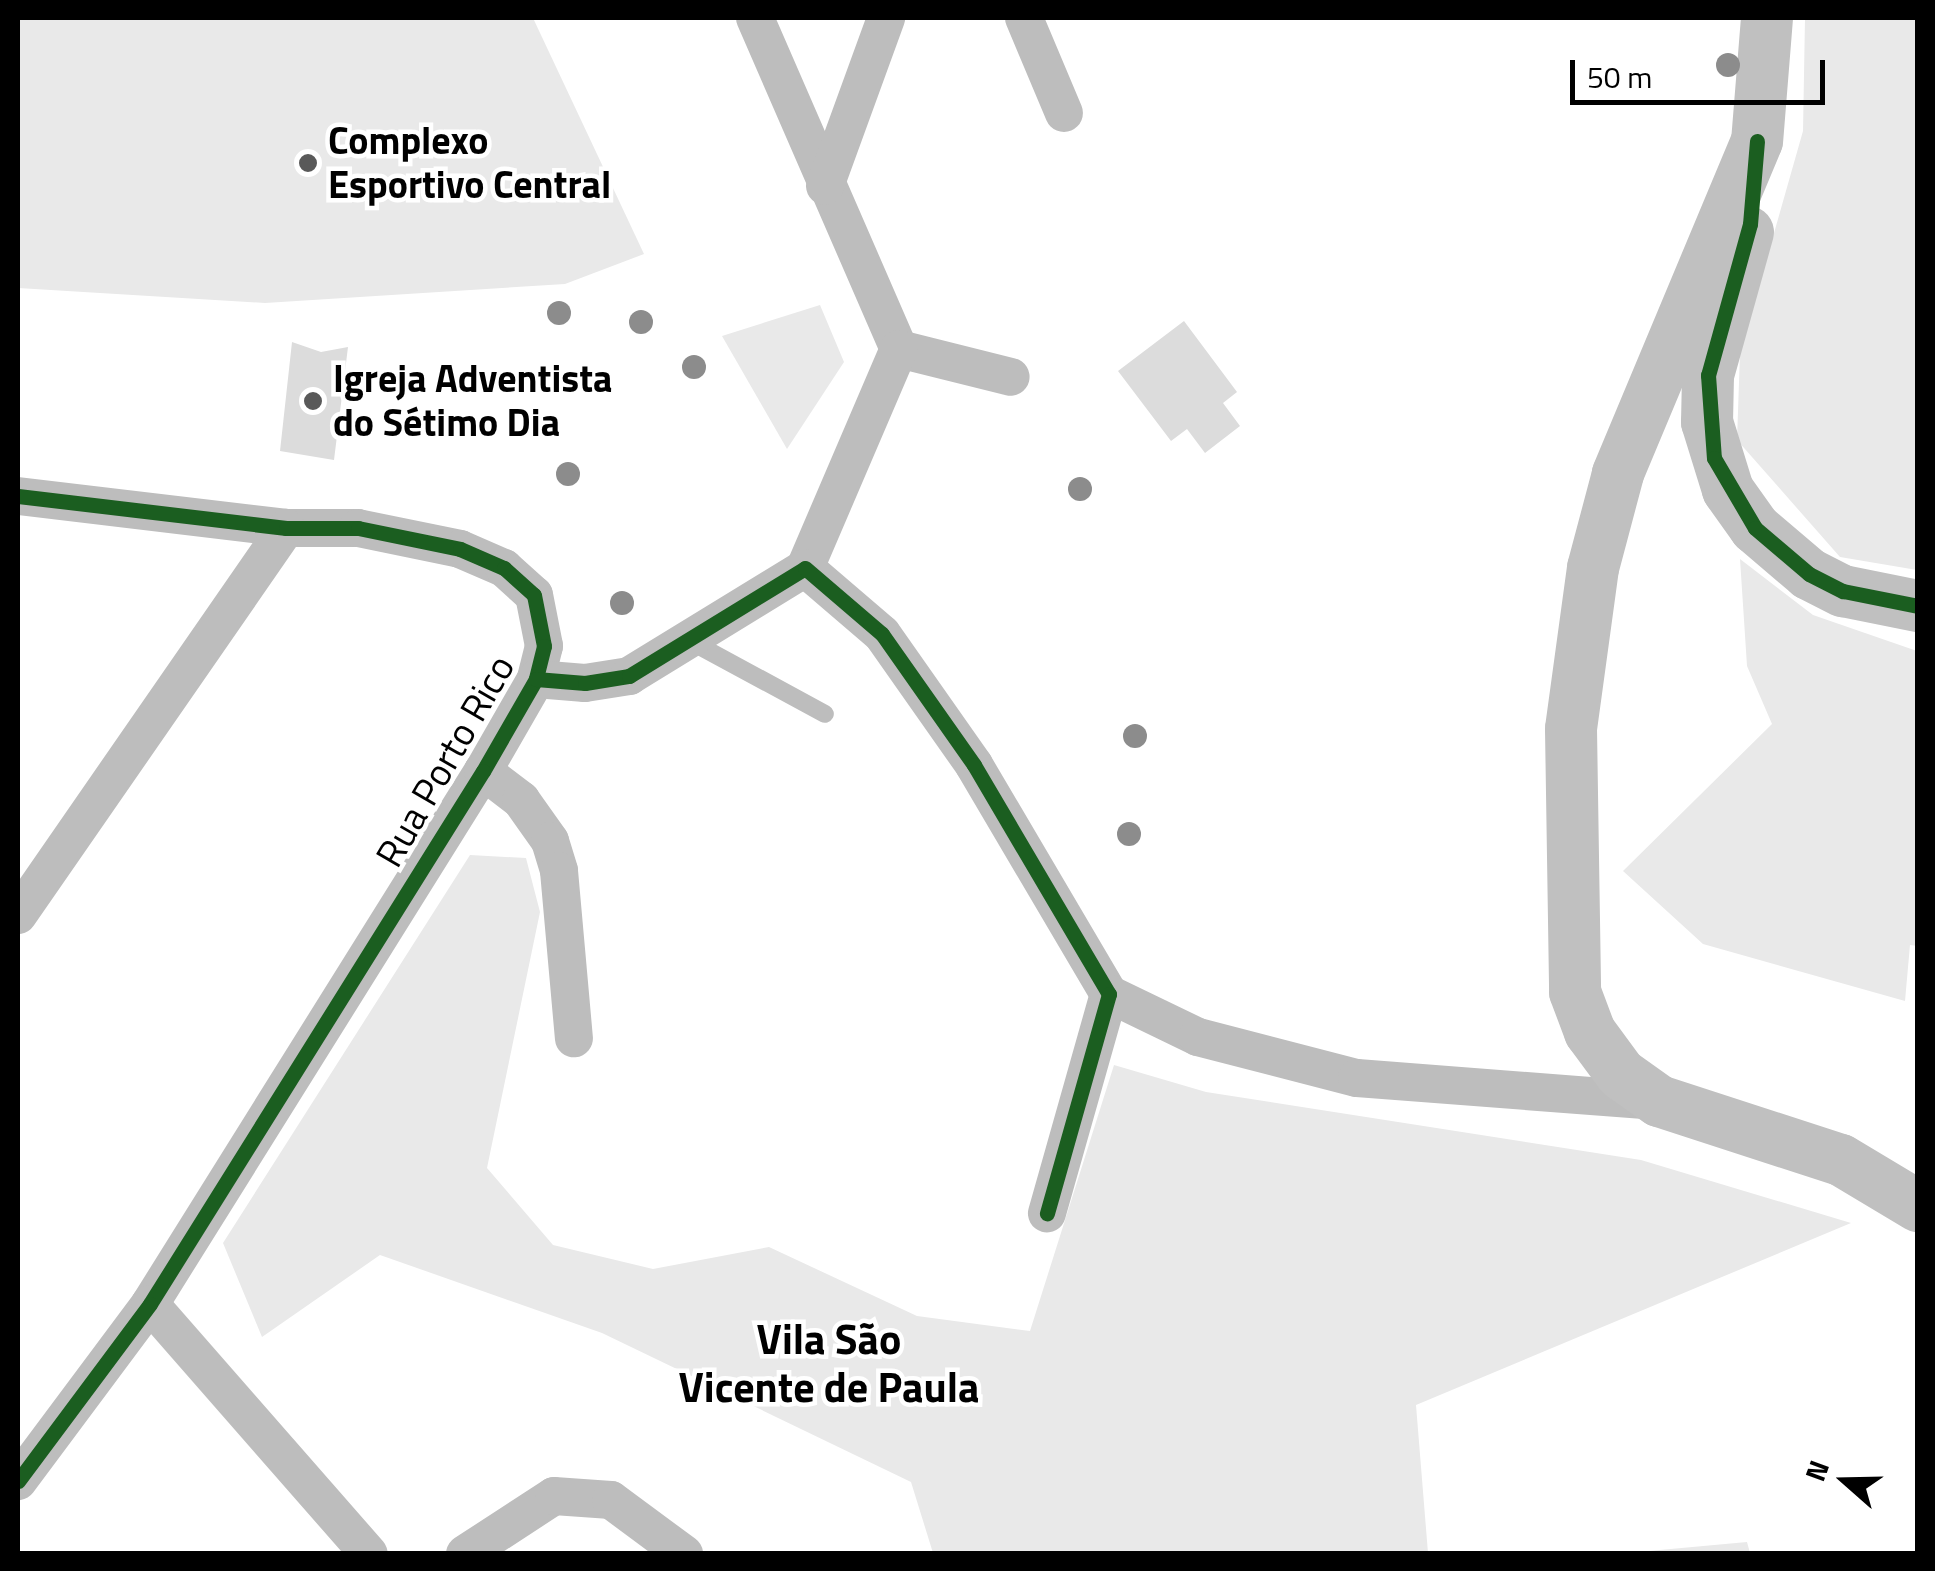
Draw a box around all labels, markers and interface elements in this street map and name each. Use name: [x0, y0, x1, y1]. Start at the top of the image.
scale bar: [1575, 40, 1830, 102]
text: 50 m: [1587, 54, 1652, 100]
place label: Complexo Esportivo Central: [328, 118, 611, 208]
marker: Complexo Esportivo Central: [297, 152, 319, 174]
place label: Igreja Adventista do Sétimo Dia: [333, 356, 612, 446]
marker: Igreja Adventista do Sétimo Dia: [302, 390, 324, 412]
street label: Rua Porto Rico: [366, 647, 524, 875]
district label: Vila São Vicente de Paula: [678, 1313, 980, 1412]
north arrow: [1795, 1431, 1895, 1531]
text: N: [1793, 1454, 1840, 1487]

